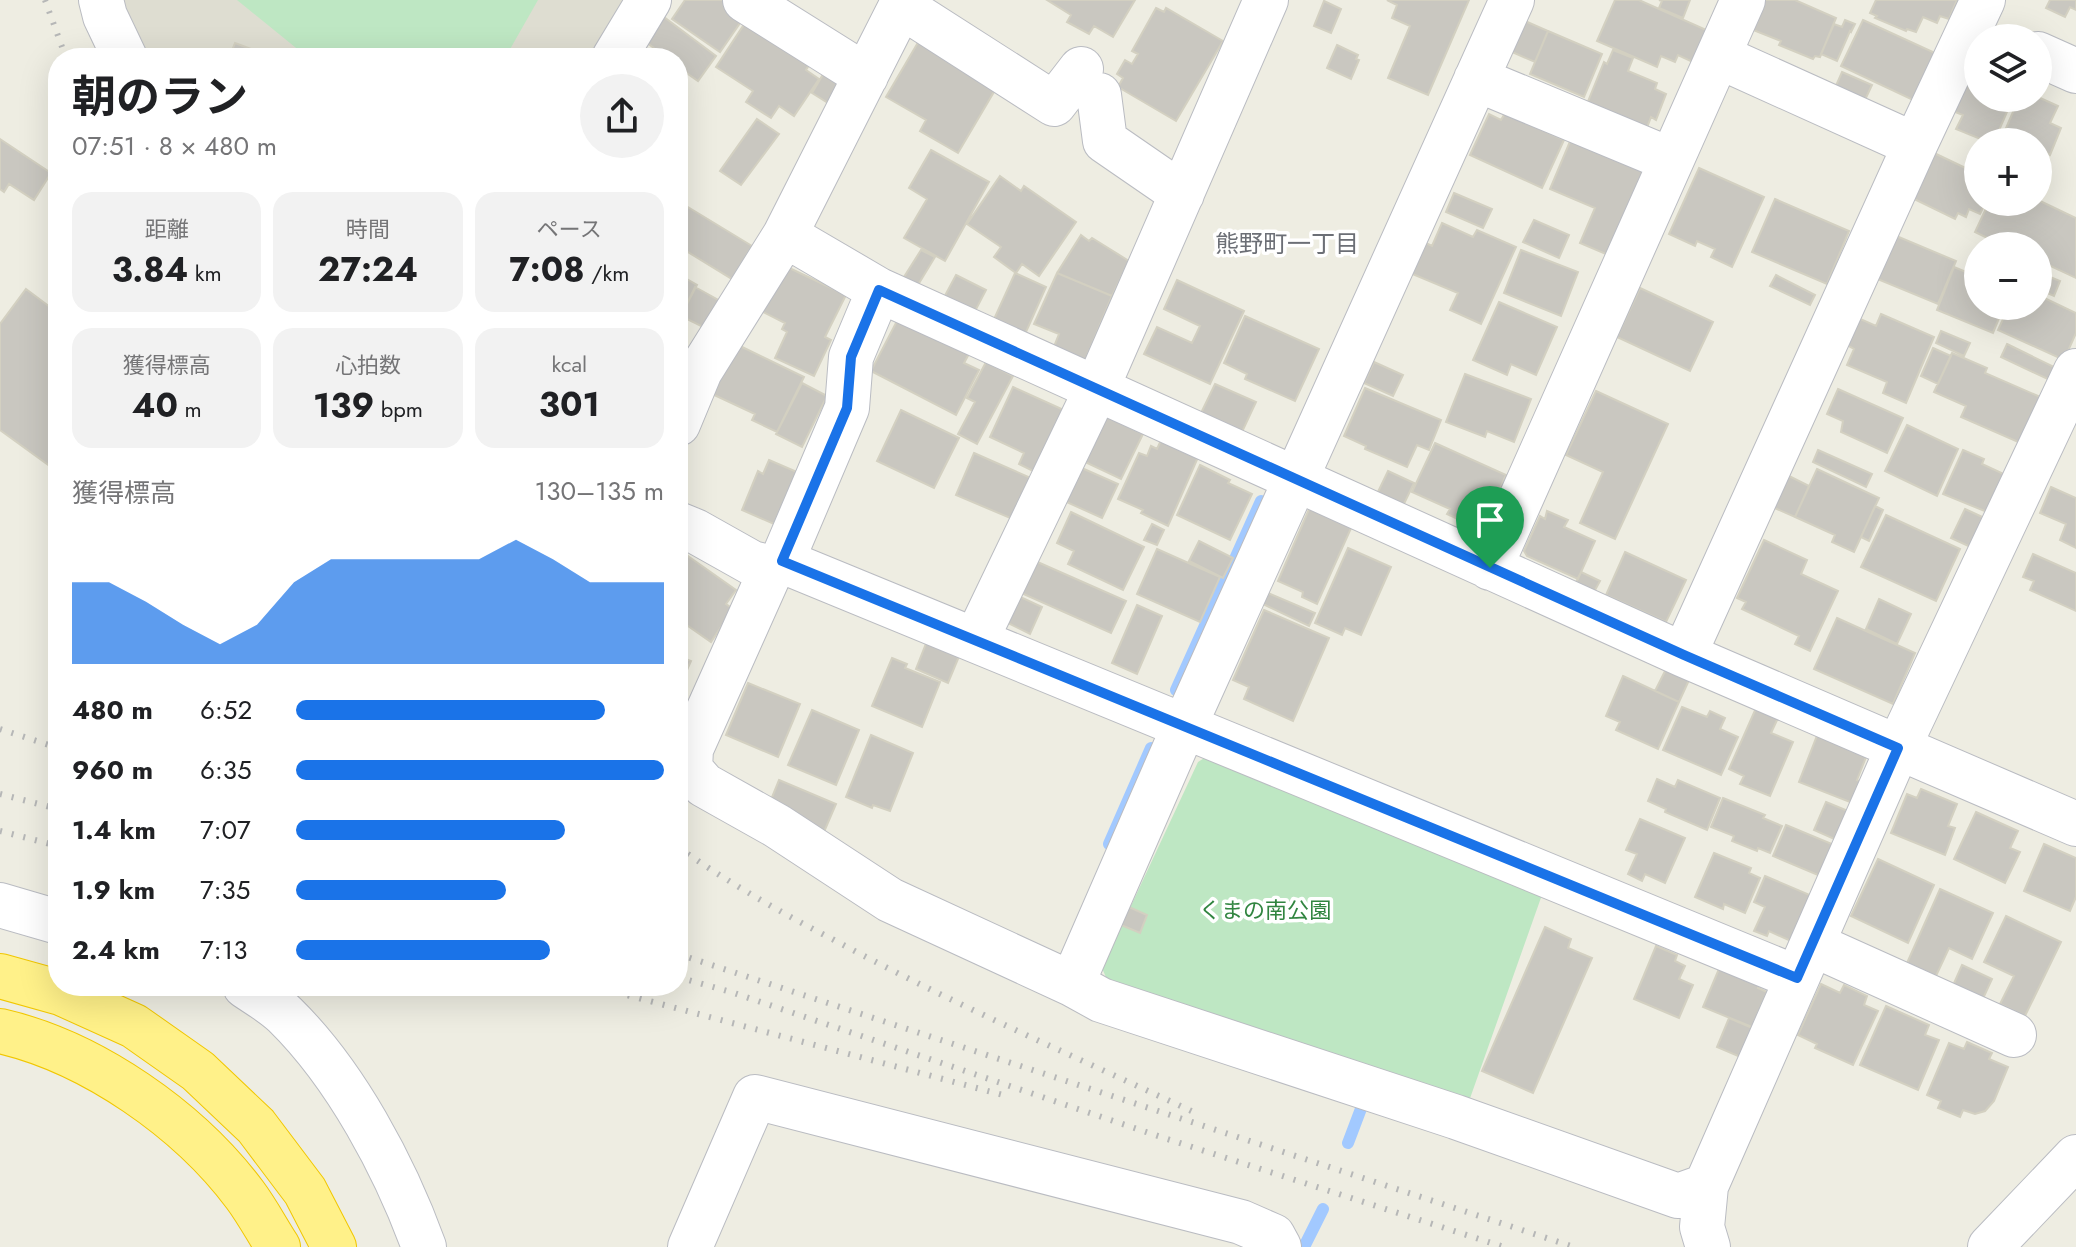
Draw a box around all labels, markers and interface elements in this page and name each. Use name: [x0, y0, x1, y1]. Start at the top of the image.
map controls: [1964, 24, 2052, 320]
button: layers: [1964, 24, 2052, 112]
text: 朝のラン: [72, 65, 248, 129]
button: share: [580, 74, 664, 158]
text: 07:51 · 8 × 480 m: [72, 127, 277, 165]
button: +: [1964, 128, 2052, 216]
text: 距離: [145, 213, 189, 245]
text: 時間: [346, 213, 390, 245]
text: ペース: [537, 213, 602, 245]
district label: 熊野町一丁目: [1215, 226, 1359, 261]
button: −: [1964, 232, 2052, 320]
text: 3.84: [112, 245, 188, 294]
text: 27:24: [318, 245, 418, 294]
text: 7:08: [509, 245, 585, 294]
text: km: [188, 257, 222, 289]
text: /km: [585, 257, 629, 289]
text: kcal: [552, 348, 587, 380]
text: 獲得標高: [123, 349, 211, 381]
text: 心拍数: [335, 349, 401, 381]
text: 301: [539, 380, 600, 429]
text: 40: [132, 381, 178, 430]
text: 139: [313, 381, 374, 430]
text: m: [178, 393, 202, 425]
text: bpm: [374, 393, 423, 425]
text: 130–135 m: [535, 472, 664, 510]
text: 獲得標高: [72, 474, 176, 512]
pin: [1456, 486, 1524, 568]
icon: arrive: [1468, 498, 1512, 542]
text: 480 m: [72, 691, 153, 729]
text: 6:52: [200, 691, 252, 729]
text: 960 m: [72, 751, 153, 789]
text: 6:35: [200, 751, 252, 789]
text: 1.4 km: [72, 811, 156, 849]
text: 7:07: [200, 811, 251, 849]
text: 1.9 km: [72, 871, 155, 909]
text: 7:35: [200, 871, 250, 909]
park label: くまの南公園: [1199, 894, 1331, 926]
text: 2.4 km: [72, 931, 160, 969]
text: 7:13: [200, 931, 247, 969]

